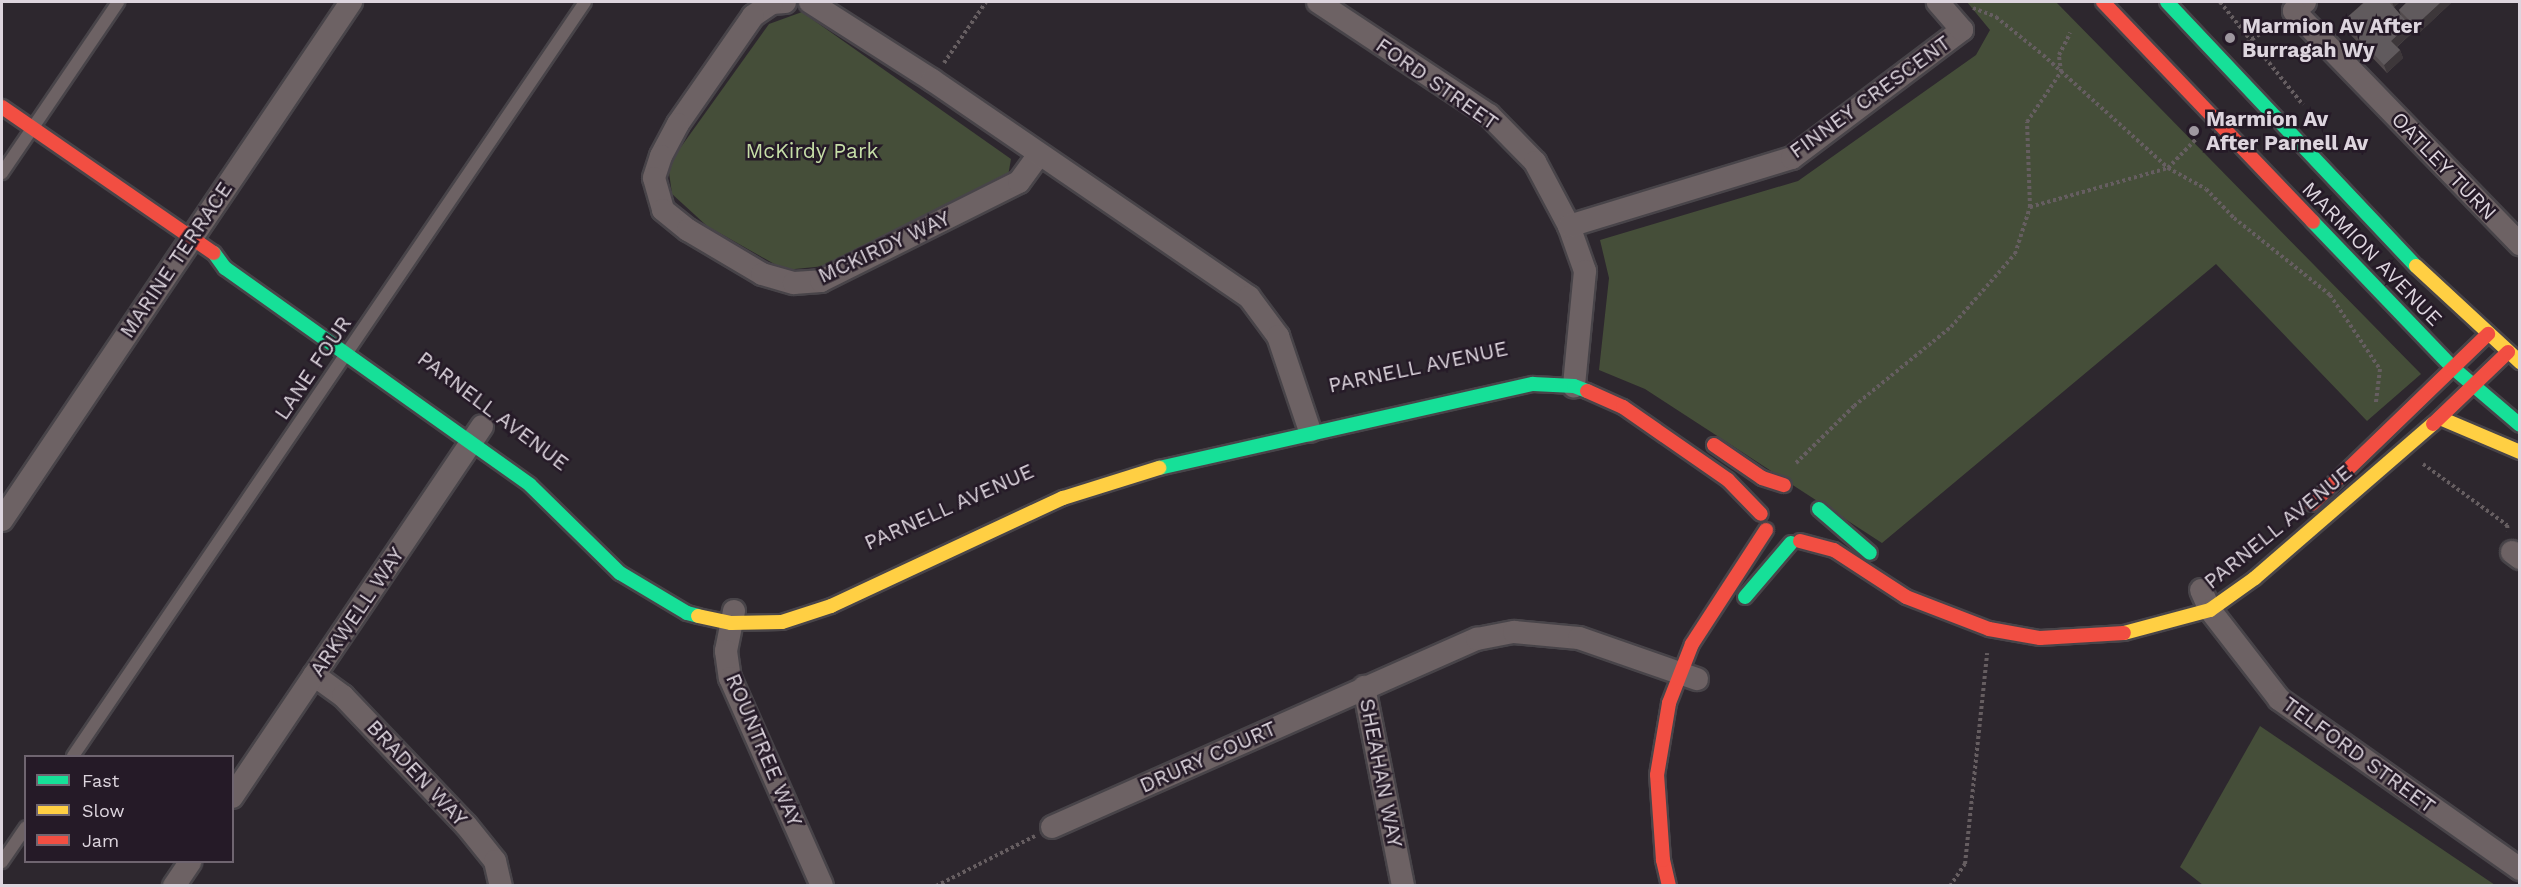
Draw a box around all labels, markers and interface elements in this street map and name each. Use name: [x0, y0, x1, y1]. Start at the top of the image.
place label: Marmion Av After Burragah Wy: [2242, 13, 2423, 63]
street label: FINNEY CRESCENT: [1784, 30, 1956, 164]
marker: Marmion Av After Burragah Wy: [2223, 31, 2237, 45]
street label: FORD STREET: [1371, 33, 1503, 135]
place label: Marmion Av After Parnell Av: [2206, 106, 2369, 156]
street label: OATLEY TURN: [2386, 106, 2502, 226]
marker: Marmion Av After Parnell Av: [2187, 124, 2201, 138]
park label: McKirdy Park: [745, 138, 879, 164]
street label: MARMION AVENUE: [2296, 176, 2448, 332]
street label: MARINE TERRACE: [114, 177, 238, 343]
street label: MCKIRDY WAY: [813, 205, 955, 289]
street label: LANE FOUR: [269, 311, 357, 425]
street label: PARNELL AVENUE: [1325, 336, 1511, 398]
street label: PARNELL AVENUE: [412, 346, 574, 476]
street label: PARNELL AVENUE: [860, 458, 1038, 556]
street label: PARNELL AVENUE: [2199, 459, 2357, 595]
street label: ARKWELL WAY: [304, 542, 410, 682]
street label: ROUNTREE WAY: [720, 669, 808, 831]
street label: TELFORD STREET: [2278, 691, 2440, 819]
street label: SHEAHAN WAY: [1354, 696, 1408, 850]
street label: BRADEN WAY: [361, 714, 473, 832]
street label: DRURY COURT: [1135, 715, 1281, 799]
legend: [24, 755, 234, 863]
text: Fast: [82, 770, 119, 791]
text: Slow: [82, 800, 125, 821]
text: Jam: [82, 830, 119, 851]

